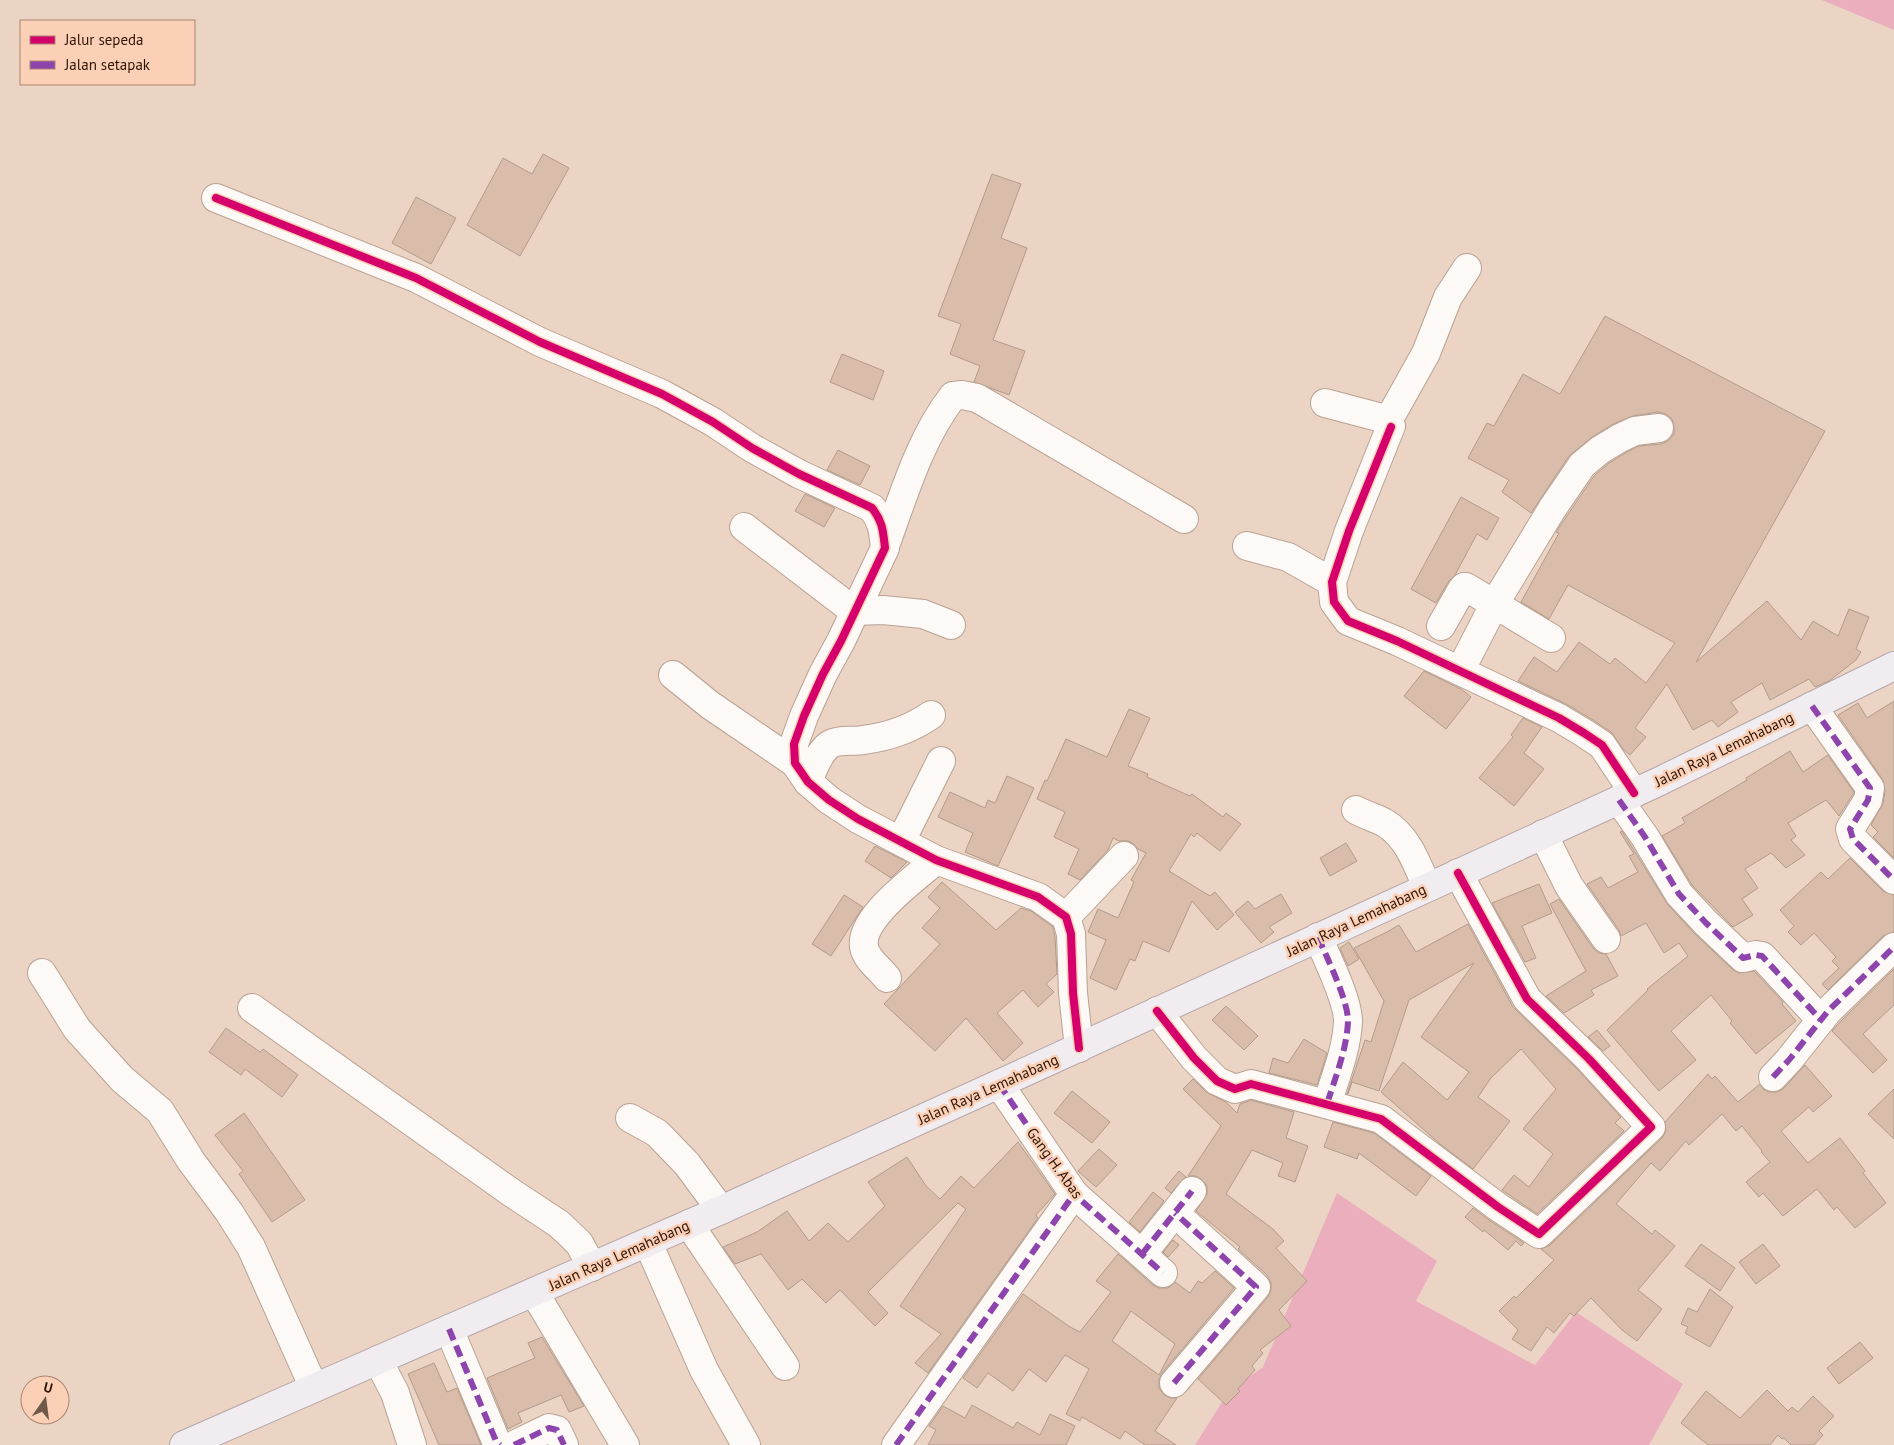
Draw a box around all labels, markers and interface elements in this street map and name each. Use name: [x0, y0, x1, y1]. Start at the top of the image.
legend: [20, 20, 195, 85]
text: Jalur sepeda: [64, 30, 144, 49]
text: Jalan setapak: [64, 55, 151, 74]
street label: Jalan Raya Lemahabang: [1651, 707, 1796, 791]
street label: Jalan Raya Lemahabang: [1282, 879, 1429, 961]
street label: Jalan Raya Lemahabang: [914, 1049, 1061, 1129]
street label: Gang H. Abas: [1023, 1124, 1087, 1202]
street label: Jalan Raya Lemahabang: [545, 1215, 692, 1295]
north arrow: [20, 1375, 70, 1425]
text: U: [42, 1378, 55, 1397]

